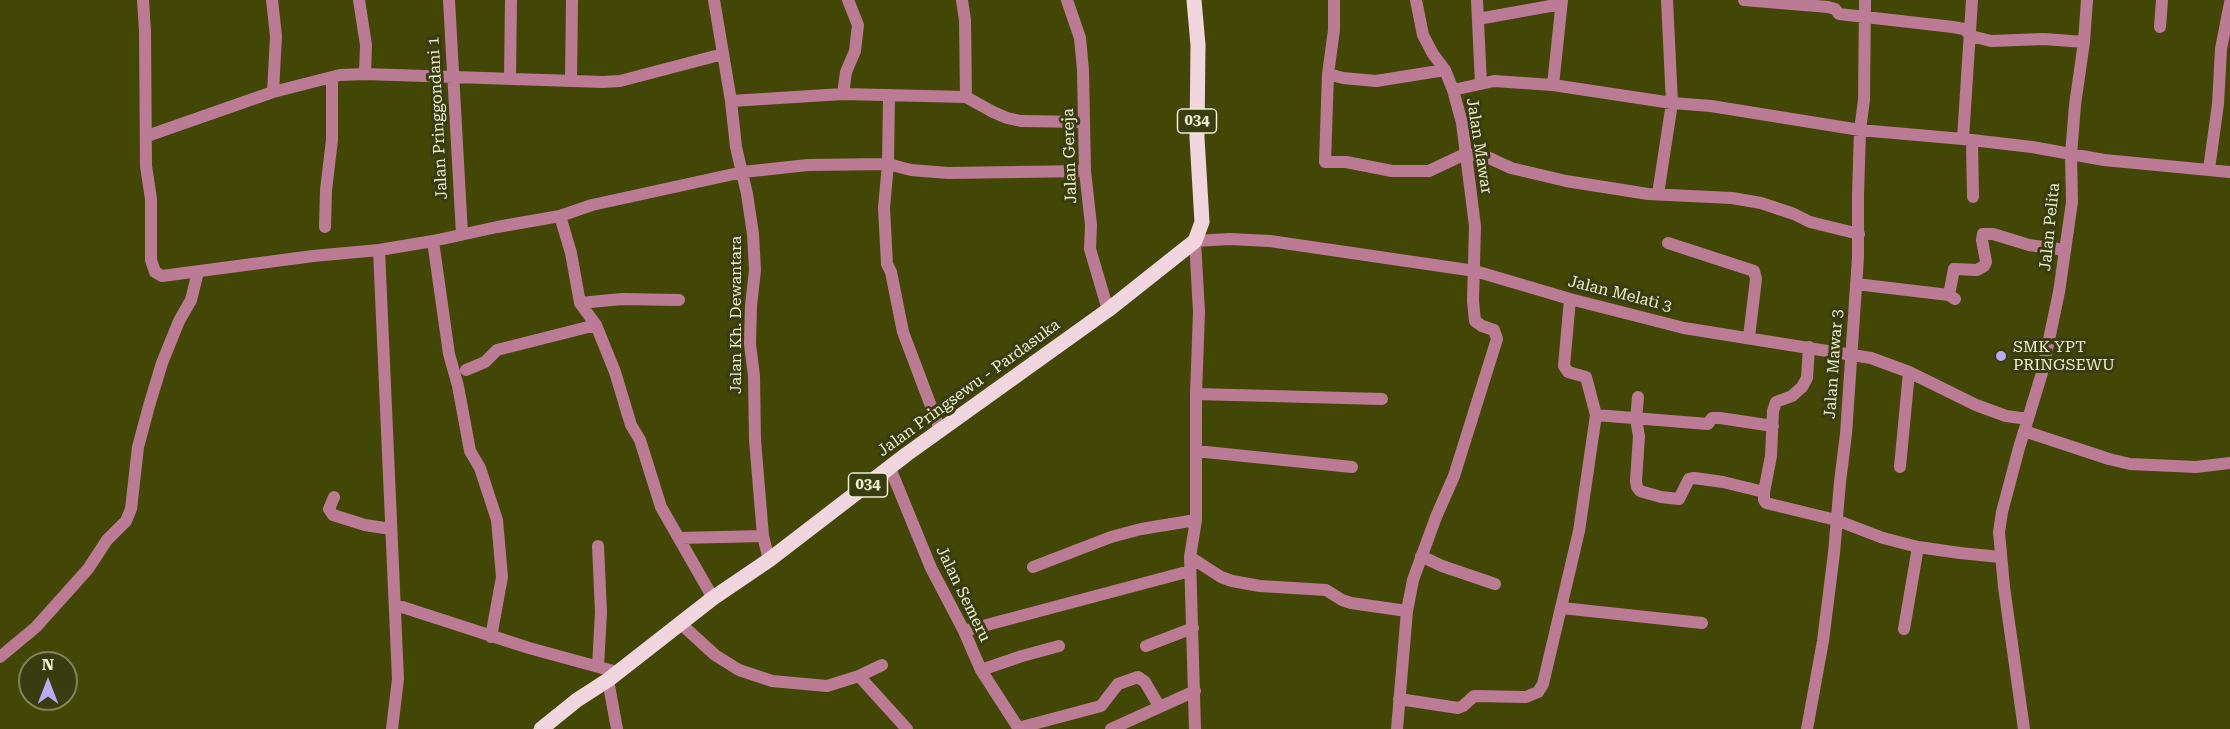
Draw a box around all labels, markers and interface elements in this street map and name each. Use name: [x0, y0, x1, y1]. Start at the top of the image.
street label: Jalan Pringgondani 1: [424, 36, 452, 200]
street label: Jalan Mawar: [1462, 97, 1496, 195]
street label: Jalan Gereja: [1059, 108, 1081, 204]
road number: 034: [1178, 109, 1216, 133]
street label: Jalan Pelita: [2036, 182, 2064, 272]
street label: Jalan Kh. Dewantara: [726, 236, 746, 394]
street label: Jalan Melati 3: [1566, 272, 1674, 316]
street label: Jalan Mawar 3: [1821, 308, 1847, 420]
street label: Jalan Pringsewu - Pardasuka: [874, 315, 1064, 461]
place label: SMK YPT PRINGSEWU: [2013, 337, 2115, 375]
marker: SMK YPT PRINGSEWU: [1994, 349, 2008, 363]
road number: 034: [848, 473, 888, 497]
street label: Jalan Semeru: [932, 543, 994, 645]
north arrow: [18, 651, 78, 711]
text: N: [42, 655, 54, 674]

